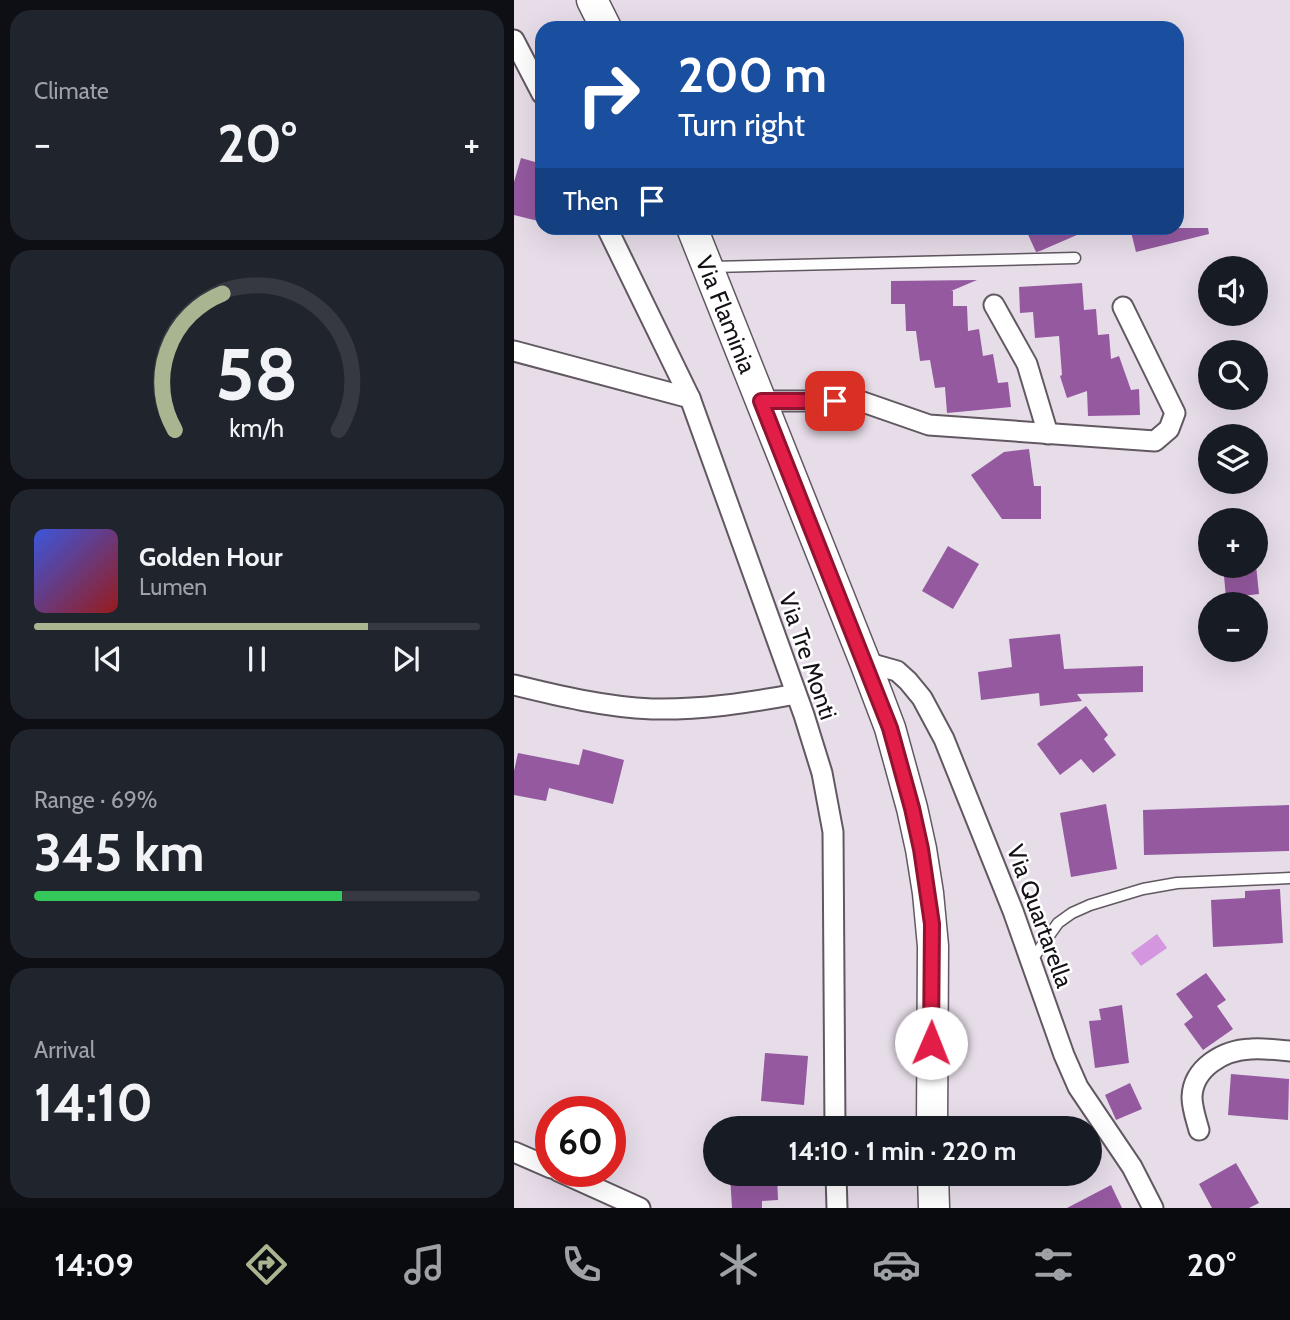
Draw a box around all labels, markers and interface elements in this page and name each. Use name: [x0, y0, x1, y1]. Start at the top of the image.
text: 200 m: [678, 45, 827, 104]
icon: right: [563, 49, 654, 140]
text: Climate: [34, 77, 109, 105]
text: Turn right: [678, 105, 805, 144]
text: 20°: [217, 112, 297, 175]
text: −: [34, 120, 51, 167]
text: +: [463, 120, 480, 167]
icon: arrive: [633, 182, 671, 220]
text: Then: [563, 185, 619, 217]
street label: Via Flaminia: [690, 252, 763, 378]
map controls: [1198, 256, 1268, 662]
button: sound: [1198, 256, 1268, 326]
text: 58: [215, 331, 299, 419]
button: search: [1198, 340, 1268, 410]
pin: [805, 371, 865, 431]
icon: arrive: [816, 382, 854, 420]
text: km/h: [230, 413, 284, 443]
button: layers: [1198, 424, 1268, 494]
button: +: [1198, 508, 1268, 578]
text: Golden Hour: [139, 541, 282, 573]
text: Lumen: [139, 573, 207, 601]
street label: Via Tre Monti: [773, 589, 843, 723]
button: −: [1198, 592, 1268, 662]
icon: previous: [89, 640, 127, 678]
icon: pause: [238, 640, 276, 678]
icon: next: [387, 640, 425, 678]
text: Range · 69%: [34, 786, 158, 814]
text: 345 km: [34, 821, 204, 884]
street label: Via Quartarella: [1001, 841, 1079, 992]
position arrow: [894, 1006, 968, 1080]
text: Arrival: [34, 1036, 95, 1064]
text: 14:10: [34, 1071, 153, 1134]
speed limit sign: 60: [535, 1096, 626, 1187]
text: 14:10 · 1 min · 220 m: [789, 1135, 1016, 1167]
icon: directions: [242, 1240, 291, 1289]
icon: music: [400, 1240, 449, 1289]
icon: phone: [557, 1240, 606, 1289]
icon: climate: [714, 1240, 763, 1289]
icon: car: [872, 1240, 921, 1289]
icon: filters: [1029, 1240, 1078, 1289]
text: 14:09: [54, 1245, 134, 1284]
text: 20°: [1187, 1245, 1236, 1284]

